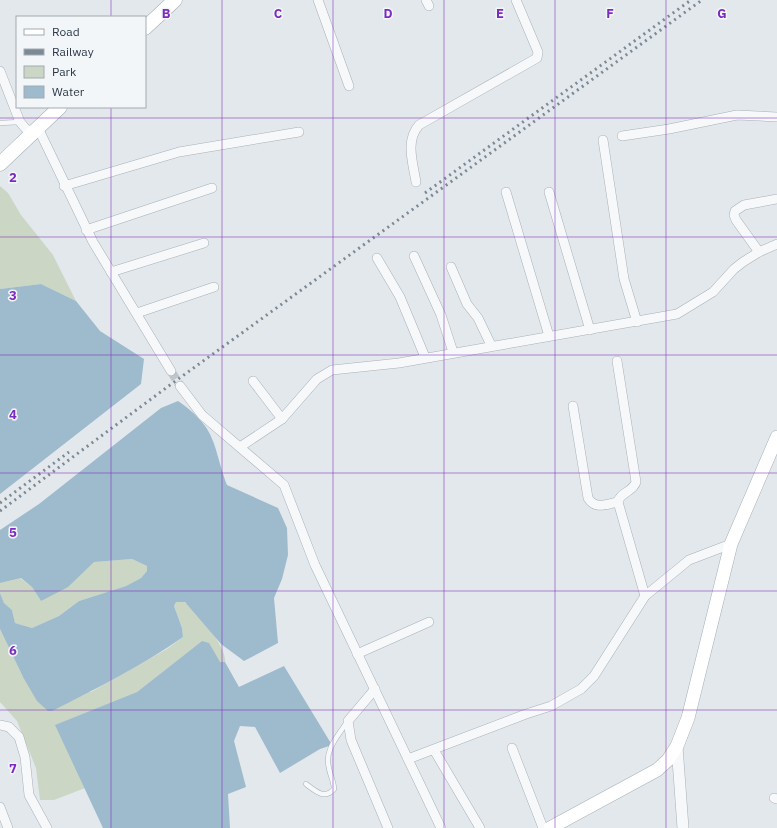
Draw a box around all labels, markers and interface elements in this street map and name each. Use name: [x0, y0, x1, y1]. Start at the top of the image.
text: B: [162, 5, 171, 22]
text: C: [274, 5, 283, 22]
text: D: [383, 5, 393, 22]
text: E: [496, 5, 504, 22]
text: F: [606, 5, 614, 22]
text: G: [717, 5, 727, 22]
legend: [16, 16, 146, 108]
text: Road: [52, 24, 80, 39]
text: Railway: [52, 44, 94, 59]
text: Park: [52, 64, 77, 79]
text: Water: [52, 84, 85, 99]
text: 2: [9, 169, 17, 186]
text: 3: [9, 287, 17, 304]
text: 4: [9, 406, 17, 423]
text: 5: [9, 524, 17, 541]
text: 6: [9, 642, 17, 659]
text: 7: [9, 760, 17, 777]

